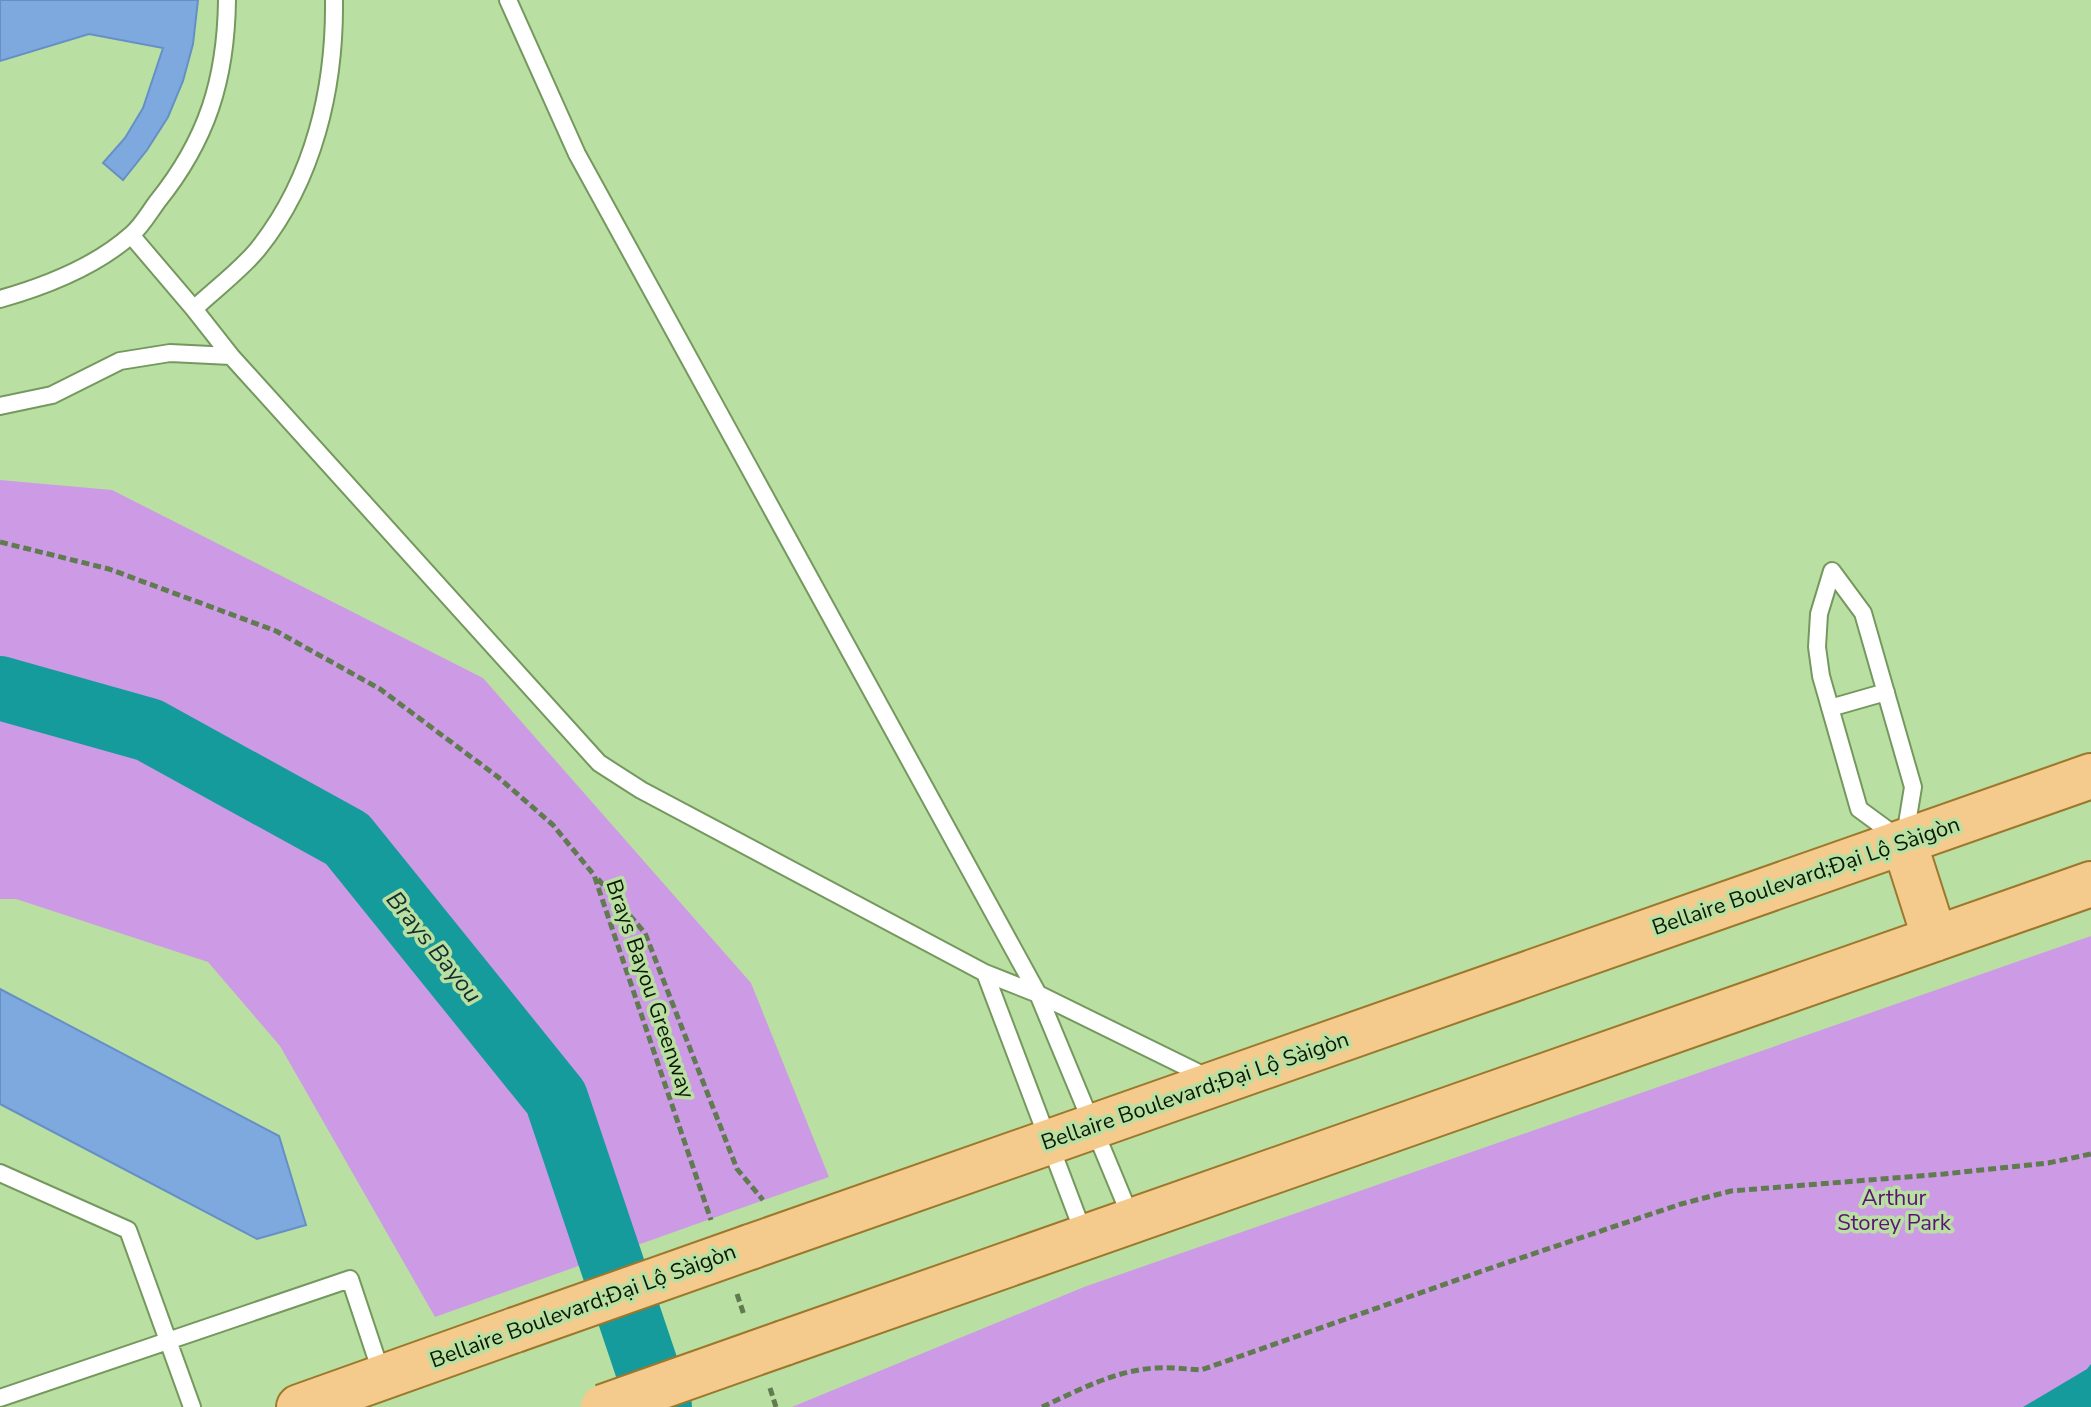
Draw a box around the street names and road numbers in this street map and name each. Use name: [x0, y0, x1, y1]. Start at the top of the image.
street label: Bellaire Boulevard;Đại Lộ Sàigòn: [1648, 809, 1964, 943]
street label: Brays Bayou Greenway: [598, 875, 702, 1103]
street label: Bellaire Boulevard;Đại Lộ Sàigòn: [1037, 1024, 1353, 1158]
street label: Bellaire Boulevard;Đại Lộ Sàigòn: [426, 1237, 740, 1375]

